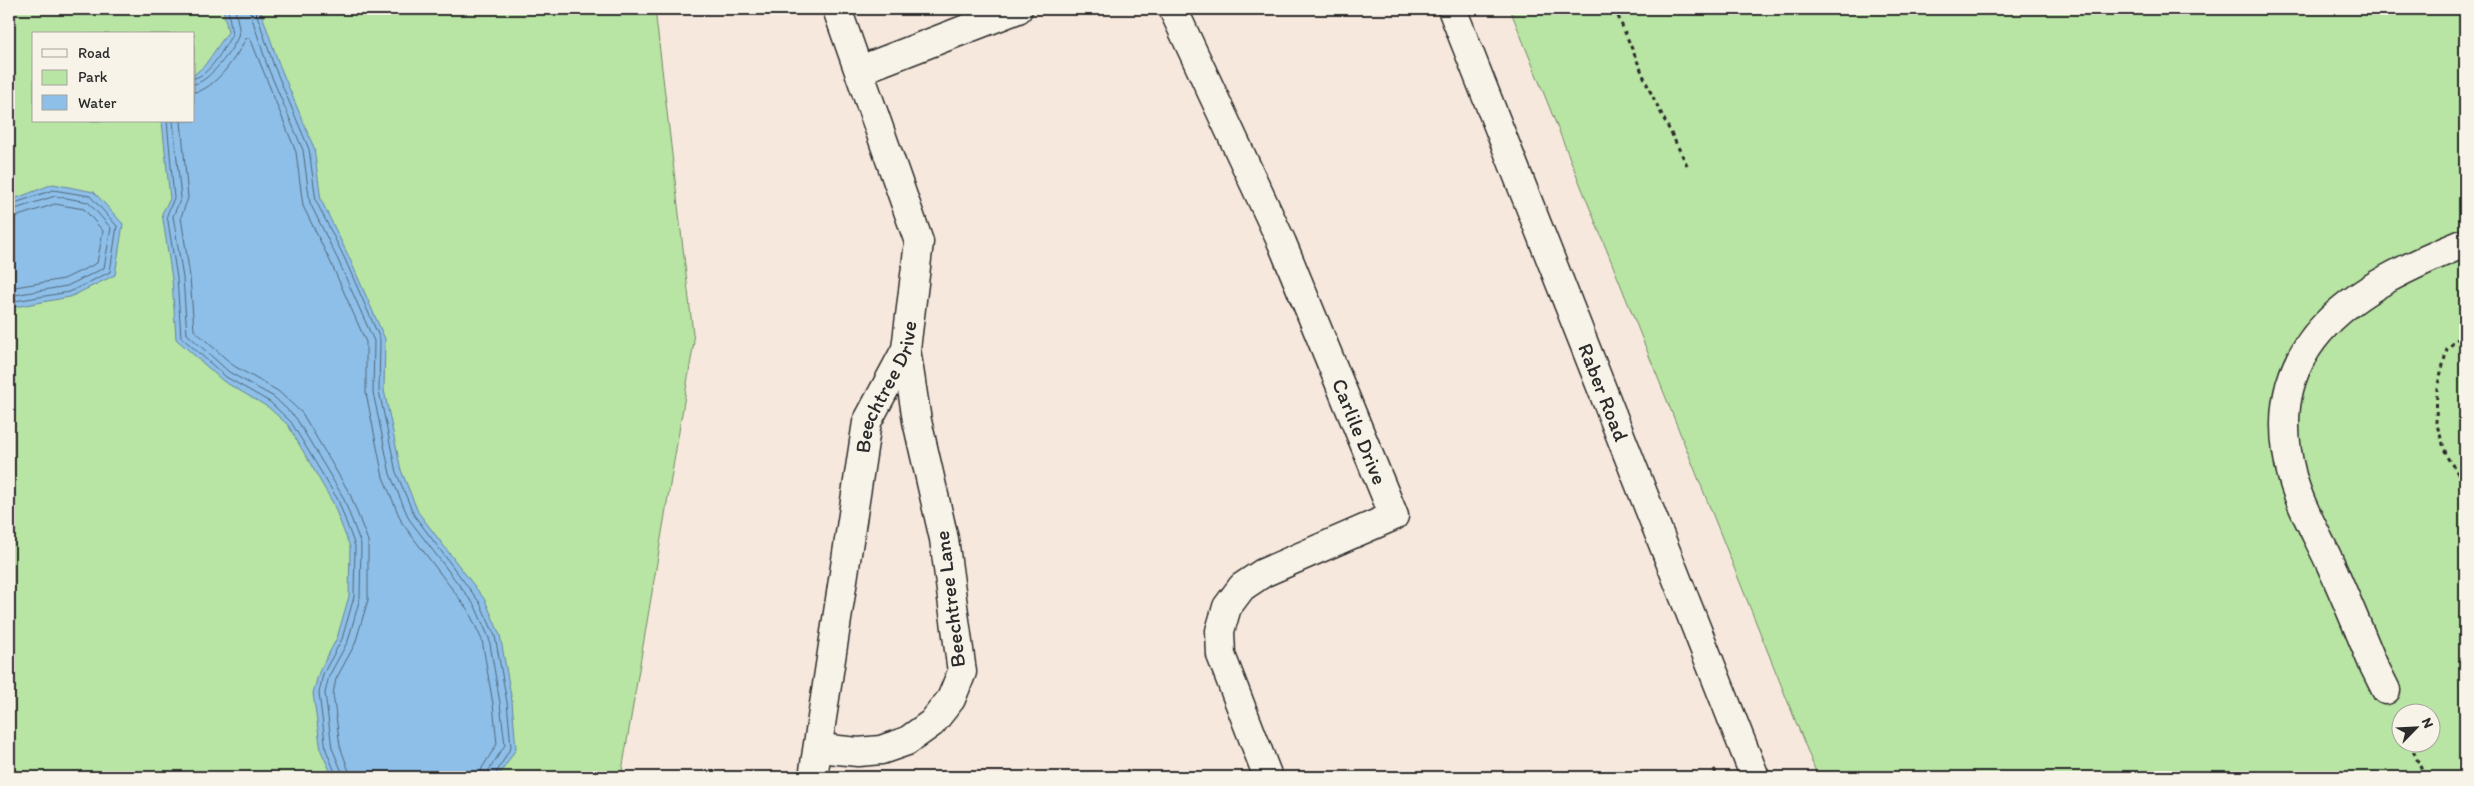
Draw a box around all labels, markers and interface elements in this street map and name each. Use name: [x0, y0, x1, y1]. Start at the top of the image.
legend: [32, 32, 195, 122]
text: Road: [78, 44, 111, 62]
text: Park: [78, 68, 108, 86]
text: Water: [78, 94, 117, 112]
street label: Beechtree Drive: [849, 319, 921, 455]
street label: Raber Road: [1573, 339, 1634, 445]
street label: Carlile Drive: [1327, 375, 1393, 488]
street label: Beechtree Lane: [929, 529, 970, 669]
north arrow: [2392, 704, 2442, 754]
text: N: [2418, 715, 2437, 731]

